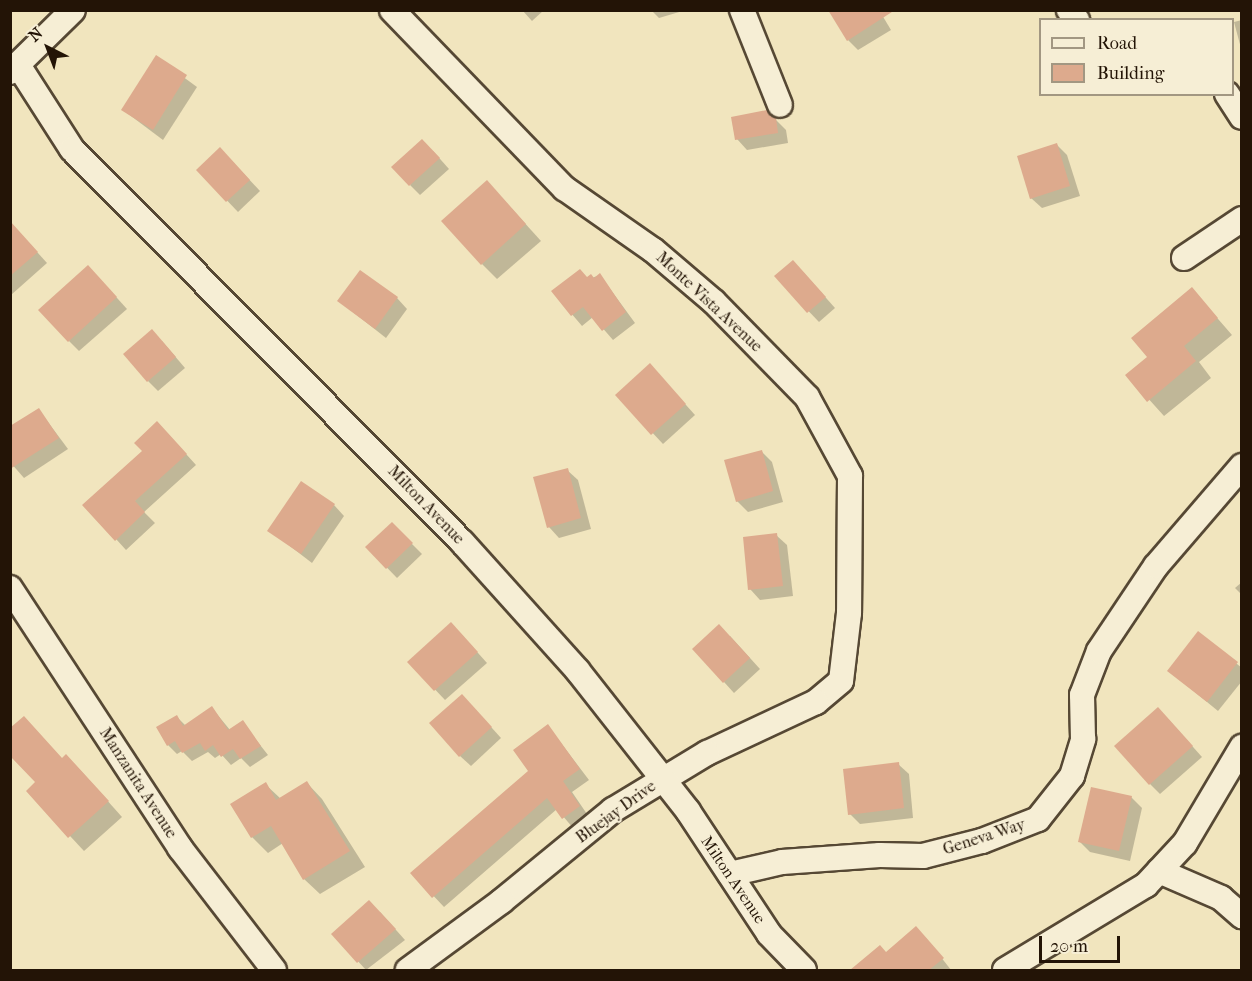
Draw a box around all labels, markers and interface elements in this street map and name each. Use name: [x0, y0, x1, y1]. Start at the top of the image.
north arrow: [18, 18, 78, 78]
legend: [1039, 18, 1234, 96]
text: N: [25, 23, 46, 45]
text: Road: [1097, 33, 1137, 54]
text: Building: [1097, 63, 1164, 84]
street label: Monte Vista Avenue: [652, 248, 766, 356]
street label: Milton Avenue: [384, 462, 468, 548]
street label: Manzanita Avenue: [95, 724, 181, 842]
street label: Bluejay Drive: [572, 777, 660, 847]
street label: Geneva Way: [941, 815, 1027, 859]
street label: Milton Avenue: [697, 832, 769, 928]
scale bar: [1042, 924, 1123, 962]
text: 20 m: [1050, 936, 1088, 957]

